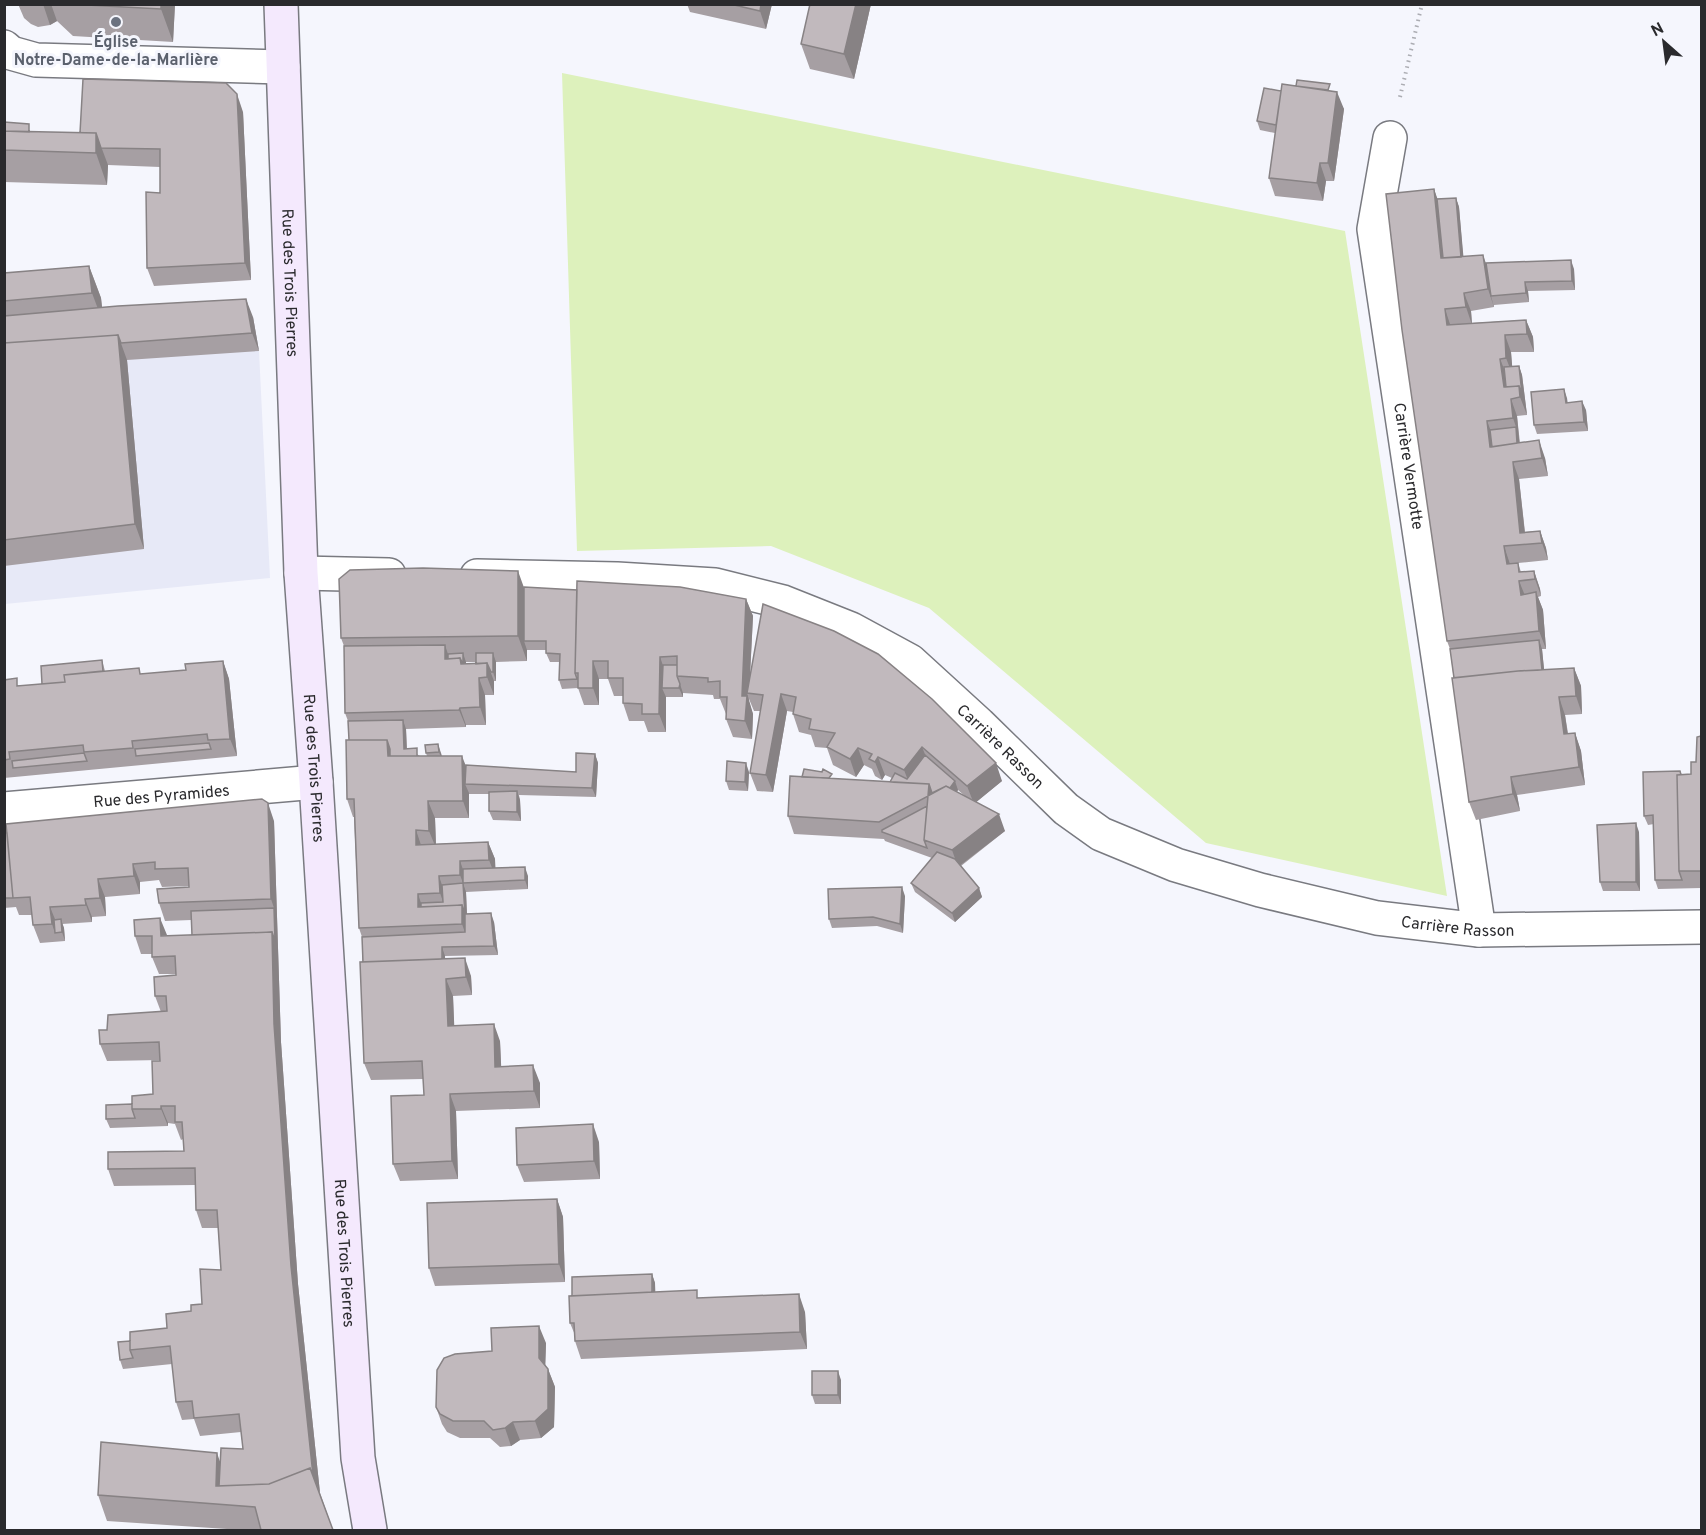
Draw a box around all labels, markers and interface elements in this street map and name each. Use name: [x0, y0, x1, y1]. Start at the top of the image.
north arrow: [1634, 12, 1694, 72]
marker: Église Notre-Dame-de-la-Marlière: [109, 15, 123, 29]
text: N: [1648, 19, 1668, 42]
place label: Église Notre-Dame-de-la-Marlière: [14, 31, 218, 71]
street label: Rue des Trois Pierres: [276, 208, 301, 358]
street label: Carrière Vermotte: [1388, 401, 1427, 531]
street label: Rue des Trois Pierres: [298, 693, 328, 843]
street label: Carrière Rasson: [952, 701, 1047, 794]
street label: Rue des Pyramides: [93, 782, 231, 813]
street label: Carrière Rasson: [1400, 913, 1515, 942]
street label: Rue des Trois Pierres: [329, 1178, 358, 1328]

